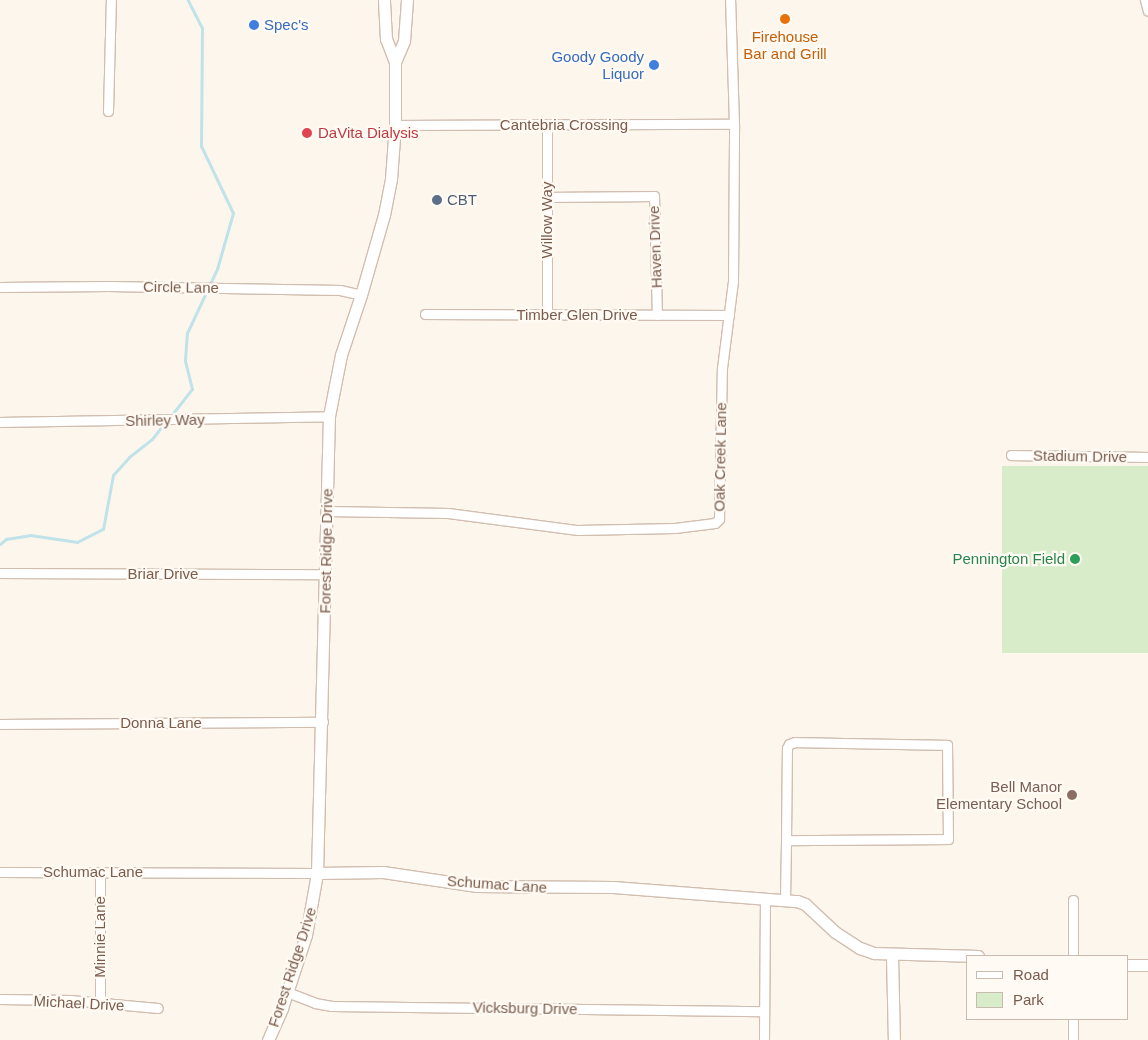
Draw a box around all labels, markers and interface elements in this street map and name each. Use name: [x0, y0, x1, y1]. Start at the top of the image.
marker: Firehouse Bar and Grill: [779, 13, 791, 25]
place label: Spec's: [264, 16, 309, 34]
marker: Spec's: [248, 19, 260, 31]
place label: Firehouse Bar and Grill: [743, 27, 827, 62]
place label: Goody Goody Liquor: [551, 47, 644, 82]
marker: Goody Goody Liquor: [648, 59, 660, 71]
street label: Cantebria Crossing: [500, 116, 628, 134]
place label: DaVita Dialysis: [318, 124, 419, 142]
marker: DaVita Dialysis: [300, 126, 314, 140]
street label: Willow Way: [538, 182, 556, 258]
place label: CBT: [447, 191, 477, 209]
marker: CBT: [431, 194, 443, 206]
street label: Haven Drive: [645, 205, 665, 289]
street label: Circle Lane: [143, 277, 219, 297]
street label: Timber Glen Drive: [516, 306, 638, 324]
street label: Oak Creek Lane: [710, 402, 730, 512]
street label: Shirley Way: [125, 410, 205, 430]
street label: Stadium Drive: [1033, 446, 1127, 466]
street label: Forest Ridge Drive: [316, 488, 336, 614]
place label: Pennington Field: [952, 550, 1065, 568]
marker: Pennington Field: [1069, 553, 1081, 565]
street label: Briar Drive: [128, 565, 198, 583]
street label: Donna Lane: [120, 714, 202, 732]
place label: Bell Manor Elementary School: [936, 777, 1062, 812]
marker: Bell Manor Elementary School: [1066, 789, 1078, 801]
street label: Schumac Lane: [43, 863, 143, 881]
street label: Schumac Lane: [446, 872, 548, 896]
street label: Minnie Lane: [91, 896, 109, 978]
street label: Forest Ridge Drive: [264, 905, 320, 1029]
legend: [966, 955, 1128, 1020]
text: Road: [1013, 966, 1049, 983]
text: Park: [1013, 991, 1044, 1008]
street label: Michael Drive: [33, 992, 125, 1014]
street label: Vicksburg Drive: [472, 998, 578, 1018]

